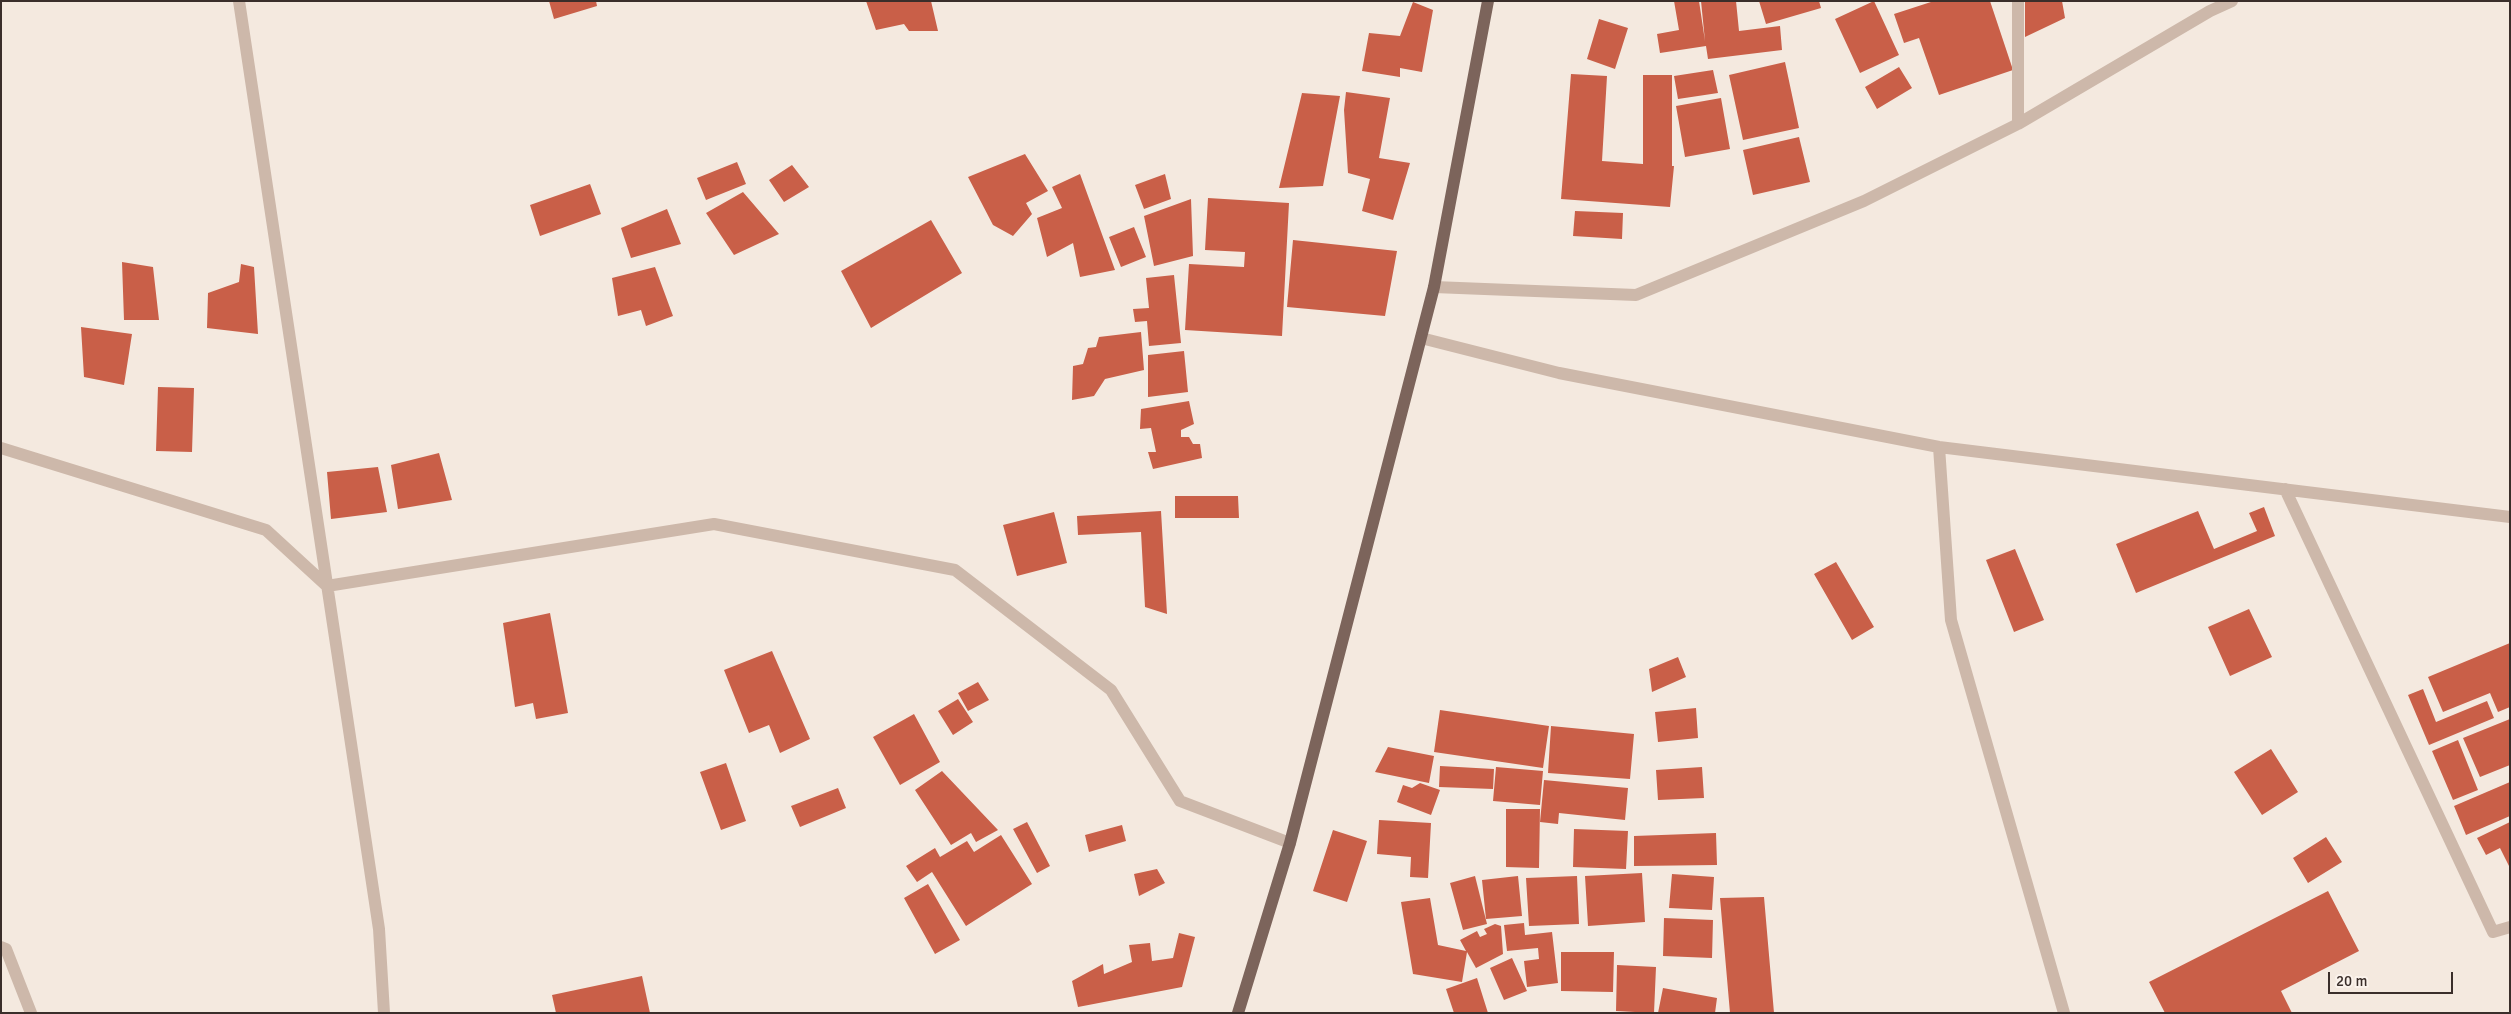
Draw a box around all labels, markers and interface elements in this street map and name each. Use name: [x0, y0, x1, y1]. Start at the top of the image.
scale bar: [2331, 962, 2456, 994]
text: 20 m: [2336, 972, 2367, 990]

